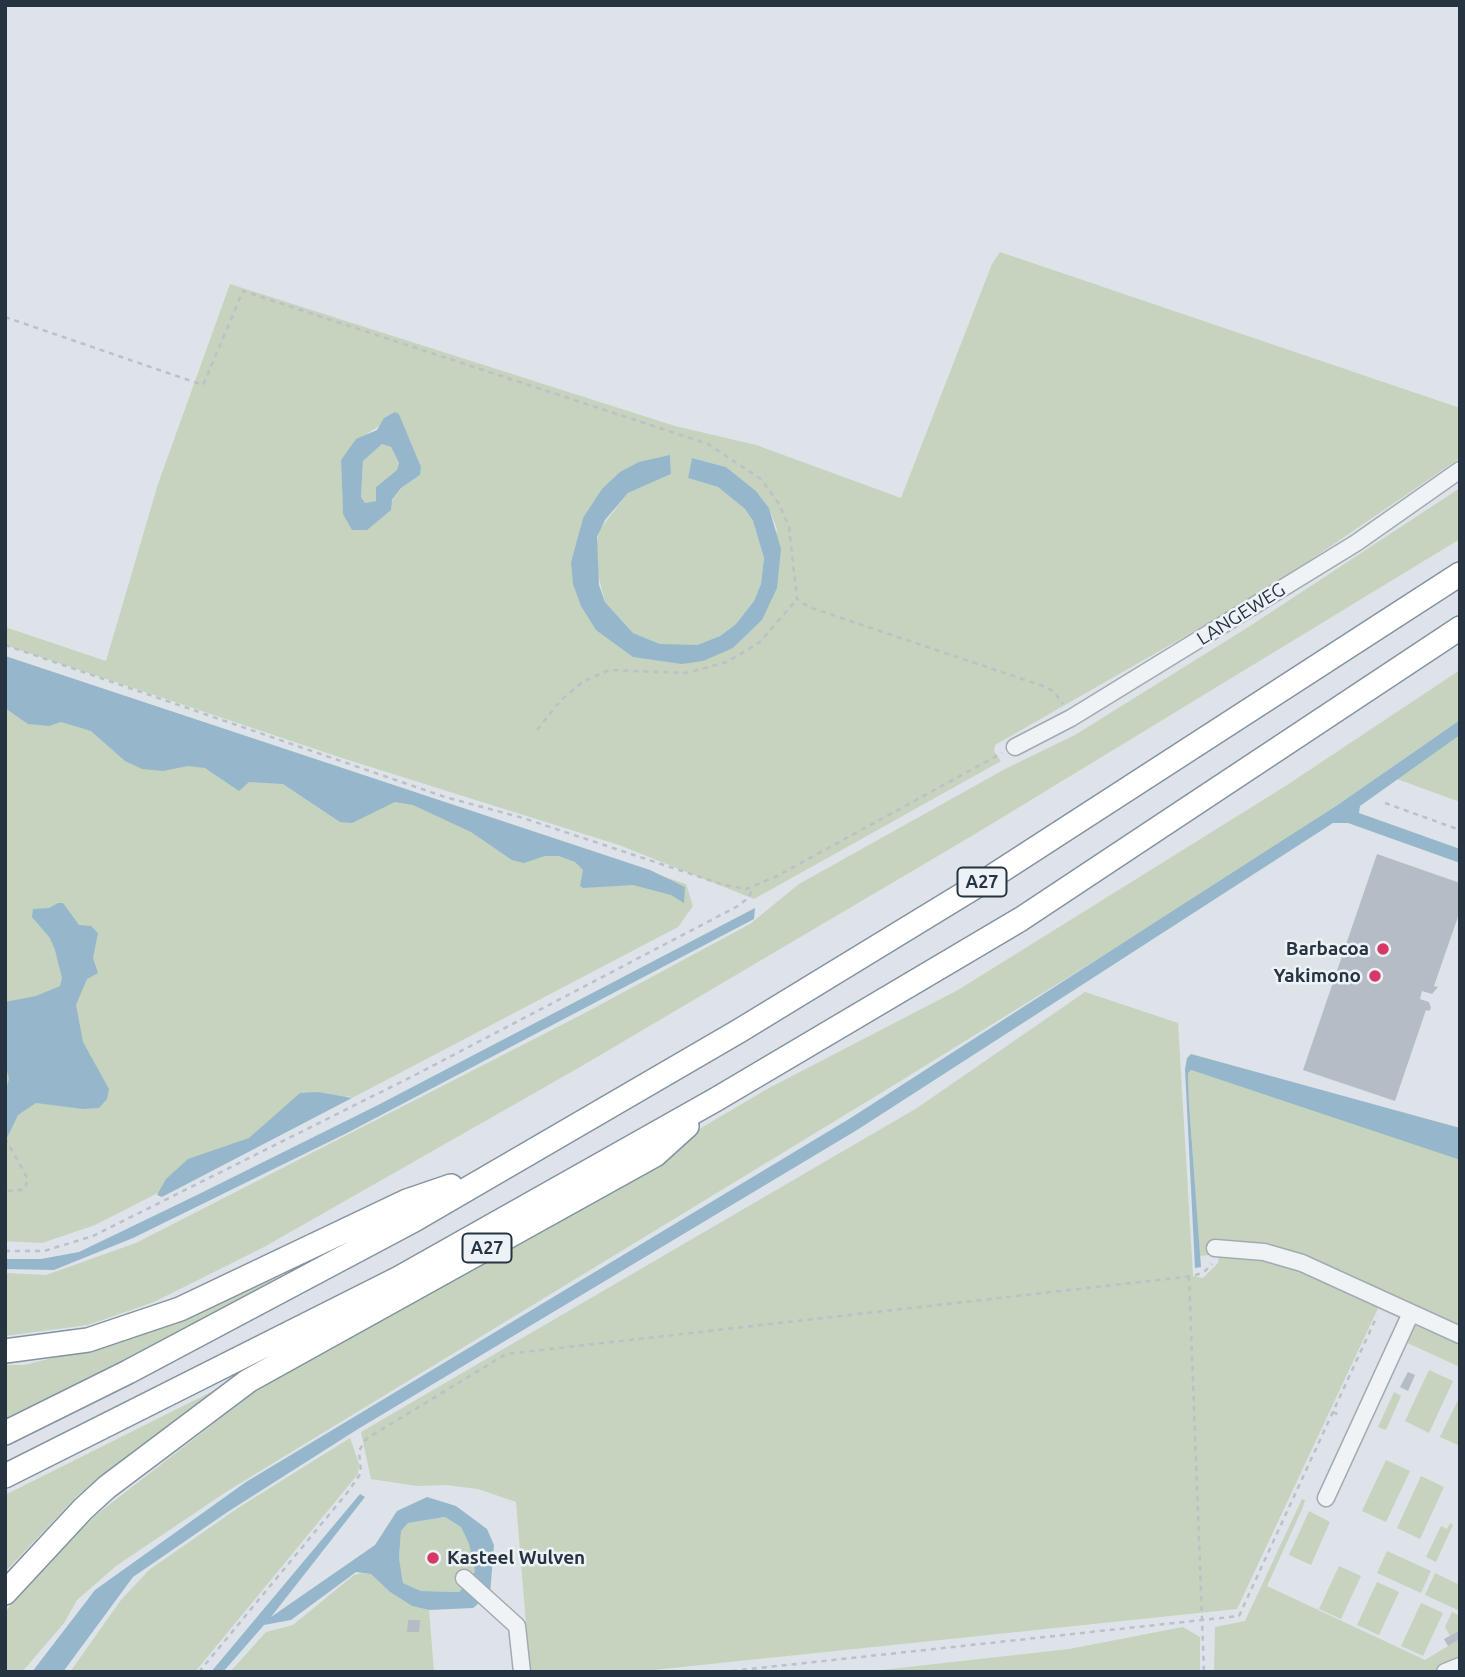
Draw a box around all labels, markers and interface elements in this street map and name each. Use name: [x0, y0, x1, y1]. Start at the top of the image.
street label: LANGEWEG: [1193, 578, 1289, 650]
road number: A27: [958, 868, 1006, 897]
place label: Barbacoa: [1286, 938, 1369, 960]
marker: Barbacoa: [1375, 941, 1391, 957]
place label: Yakimono: [1273, 965, 1361, 987]
marker: Yakimono: [1367, 968, 1383, 984]
road number: A27: [462, 1233, 512, 1262]
place label: Kasteel Wulven: [447, 1547, 585, 1569]
marker: Kasteel Wulven: [425, 1550, 441, 1566]

